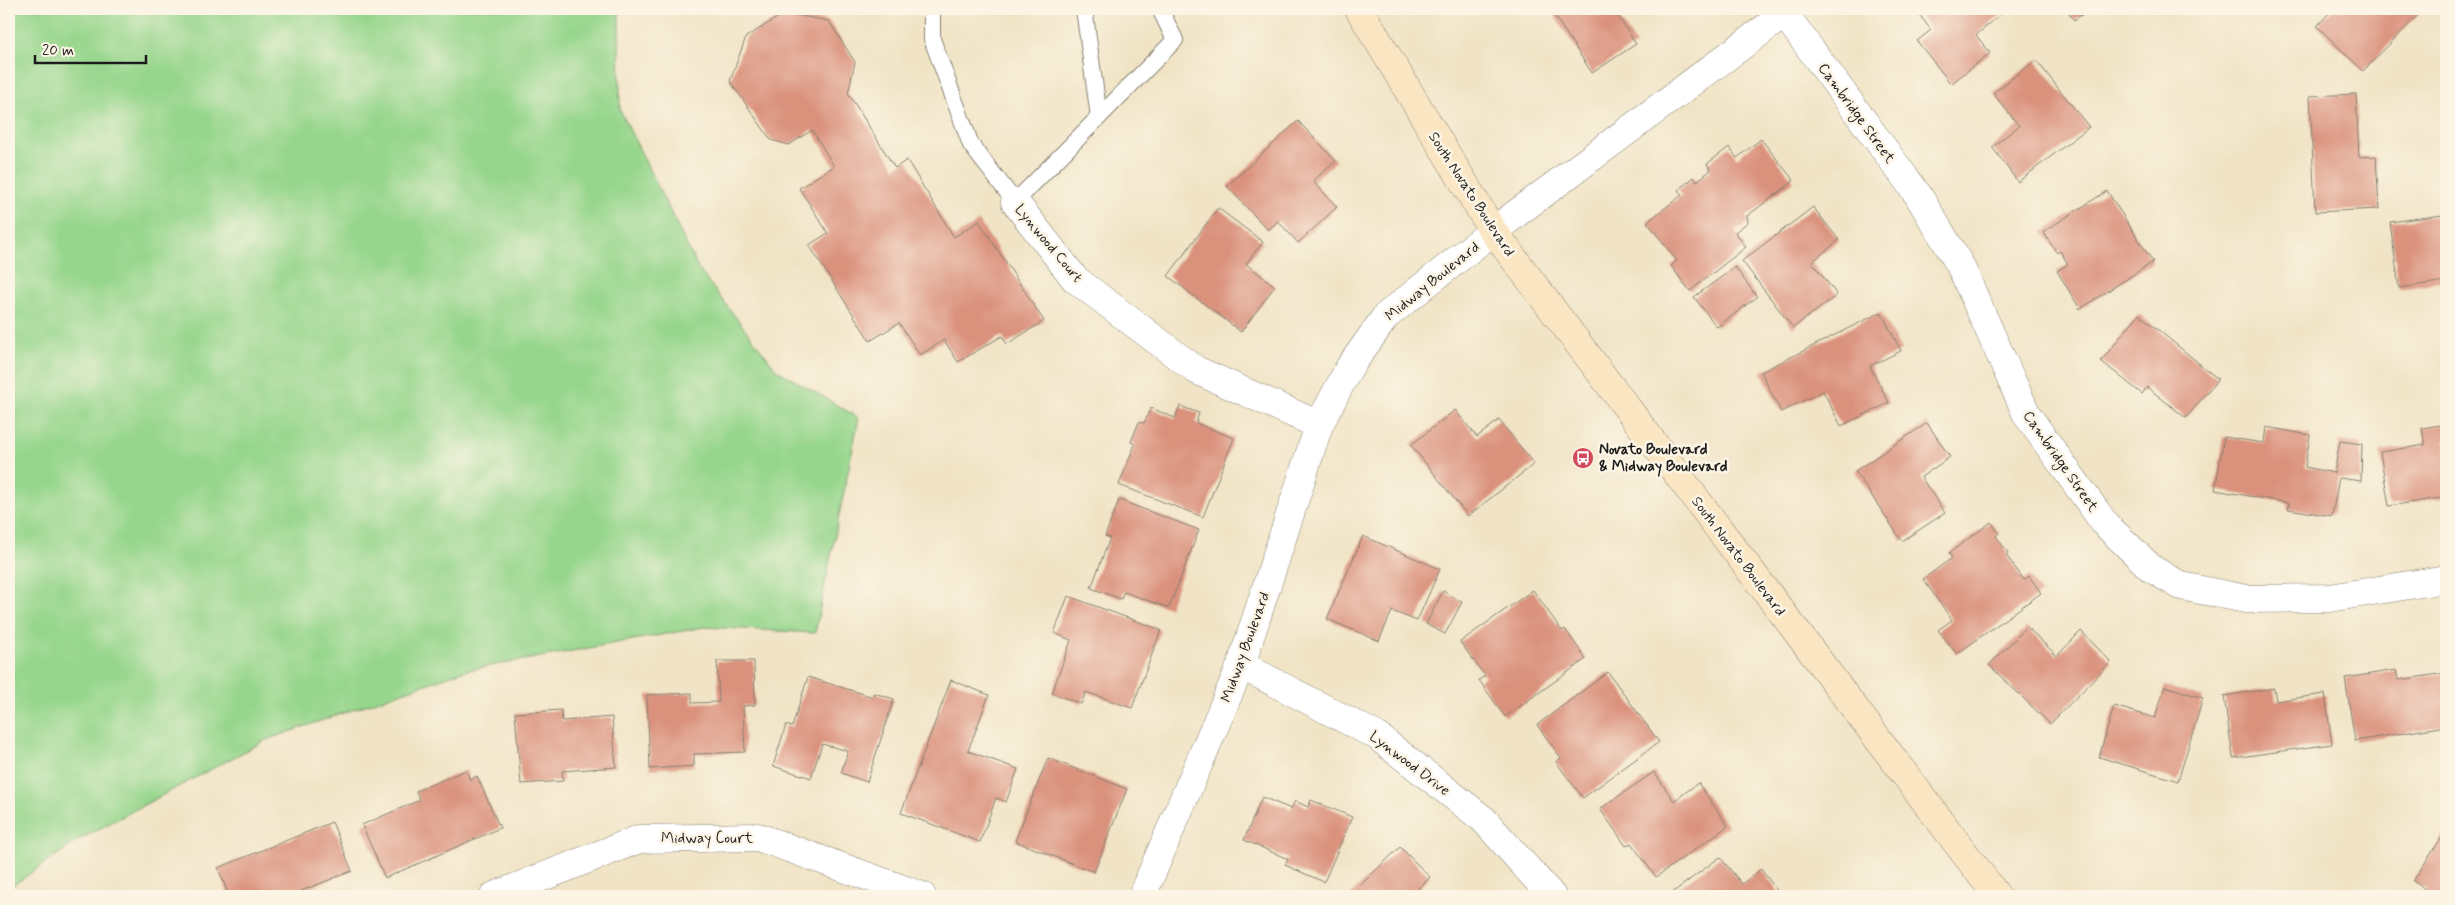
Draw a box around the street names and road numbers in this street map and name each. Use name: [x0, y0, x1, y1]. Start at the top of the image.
street label: Cambridge Street: [1812, 59, 1899, 169]
street label: South Novato Boulevard: [1423, 128, 1519, 261]
street label: Lynwood Court: [1010, 200, 1087, 287]
street label: Midway Boulevard: [1381, 238, 1484, 326]
street label: Cambridge Street: [2017, 407, 2103, 517]
street label: South Novato Boulevard: [1687, 493, 1790, 621]
street label: Midway Boulevard: [1217, 589, 1275, 705]
street label: Lynwood Drive: [1365, 727, 1454, 801]
street label: Midway Court: [661, 829, 753, 849]

